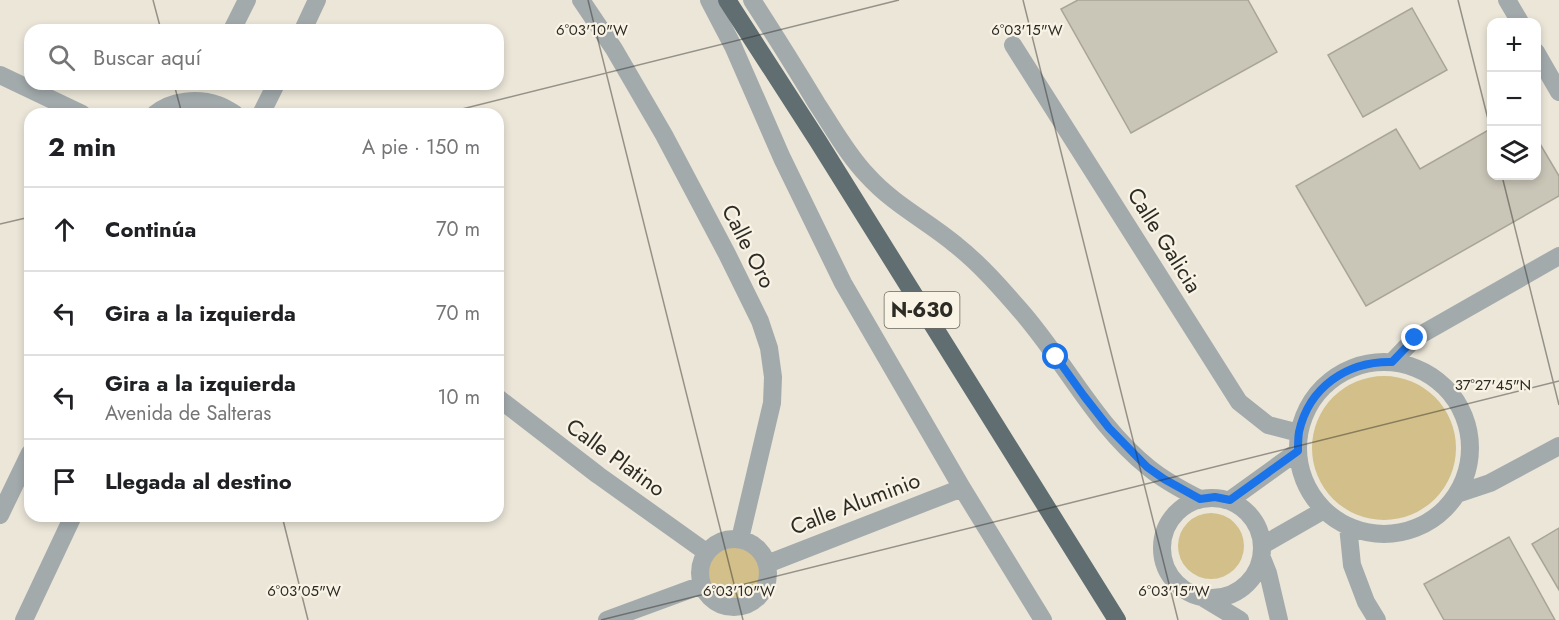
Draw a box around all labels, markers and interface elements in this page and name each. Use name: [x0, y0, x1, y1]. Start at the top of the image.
map controls: [1487, 18, 1541, 180]
button: +: [1487, 18, 1541, 72]
text: 6°03'10"W: [556, 19, 628, 41]
text: 6°03'15"W: [991, 19, 1063, 41]
search box: [24, 24, 504, 90]
icon: search: [45, 41, 78, 74]
text: Buscar aquí: [93, 41, 201, 73]
button: −: [1487, 72, 1541, 126]
button: layers: [1487, 126, 1541, 180]
text: 2 min: [48, 128, 116, 166]
text: A pie · 150 m: [362, 133, 480, 162]
street label: Calle Galicia: [1120, 181, 1210, 299]
street label: Calle Oro: [714, 199, 784, 293]
icon: ahead: [48, 213, 81, 246]
text: Continúa: [105, 213, 196, 245]
text: 70 m: [436, 215, 480, 244]
road number: N-630: [884, 292, 960, 328]
icon: left: [48, 297, 81, 330]
text: Gira a la izquierda: [105, 297, 296, 329]
text: 70 m: [436, 299, 480, 328]
route end: [1401, 324, 1427, 350]
route start: [1042, 343, 1068, 369]
text: Gira a la izquierda: [105, 367, 296, 399]
text: 37°27'45"N: [1455, 374, 1531, 396]
icon: left: [48, 381, 81, 414]
text: 10 m: [437, 383, 480, 412]
text: Avenida de Salteras: [105, 399, 271, 428]
street label: Calle Platino: [560, 410, 672, 504]
street label: Calle Aluminio: [785, 464, 925, 542]
icon: arrive: [48, 465, 81, 498]
text: Llegada al destino: [105, 465, 292, 497]
text: 6°03'05"W: [267, 580, 341, 602]
text: 6°03'10"W: [703, 580, 775, 602]
text: 6°03'15"W: [1138, 580, 1210, 602]

